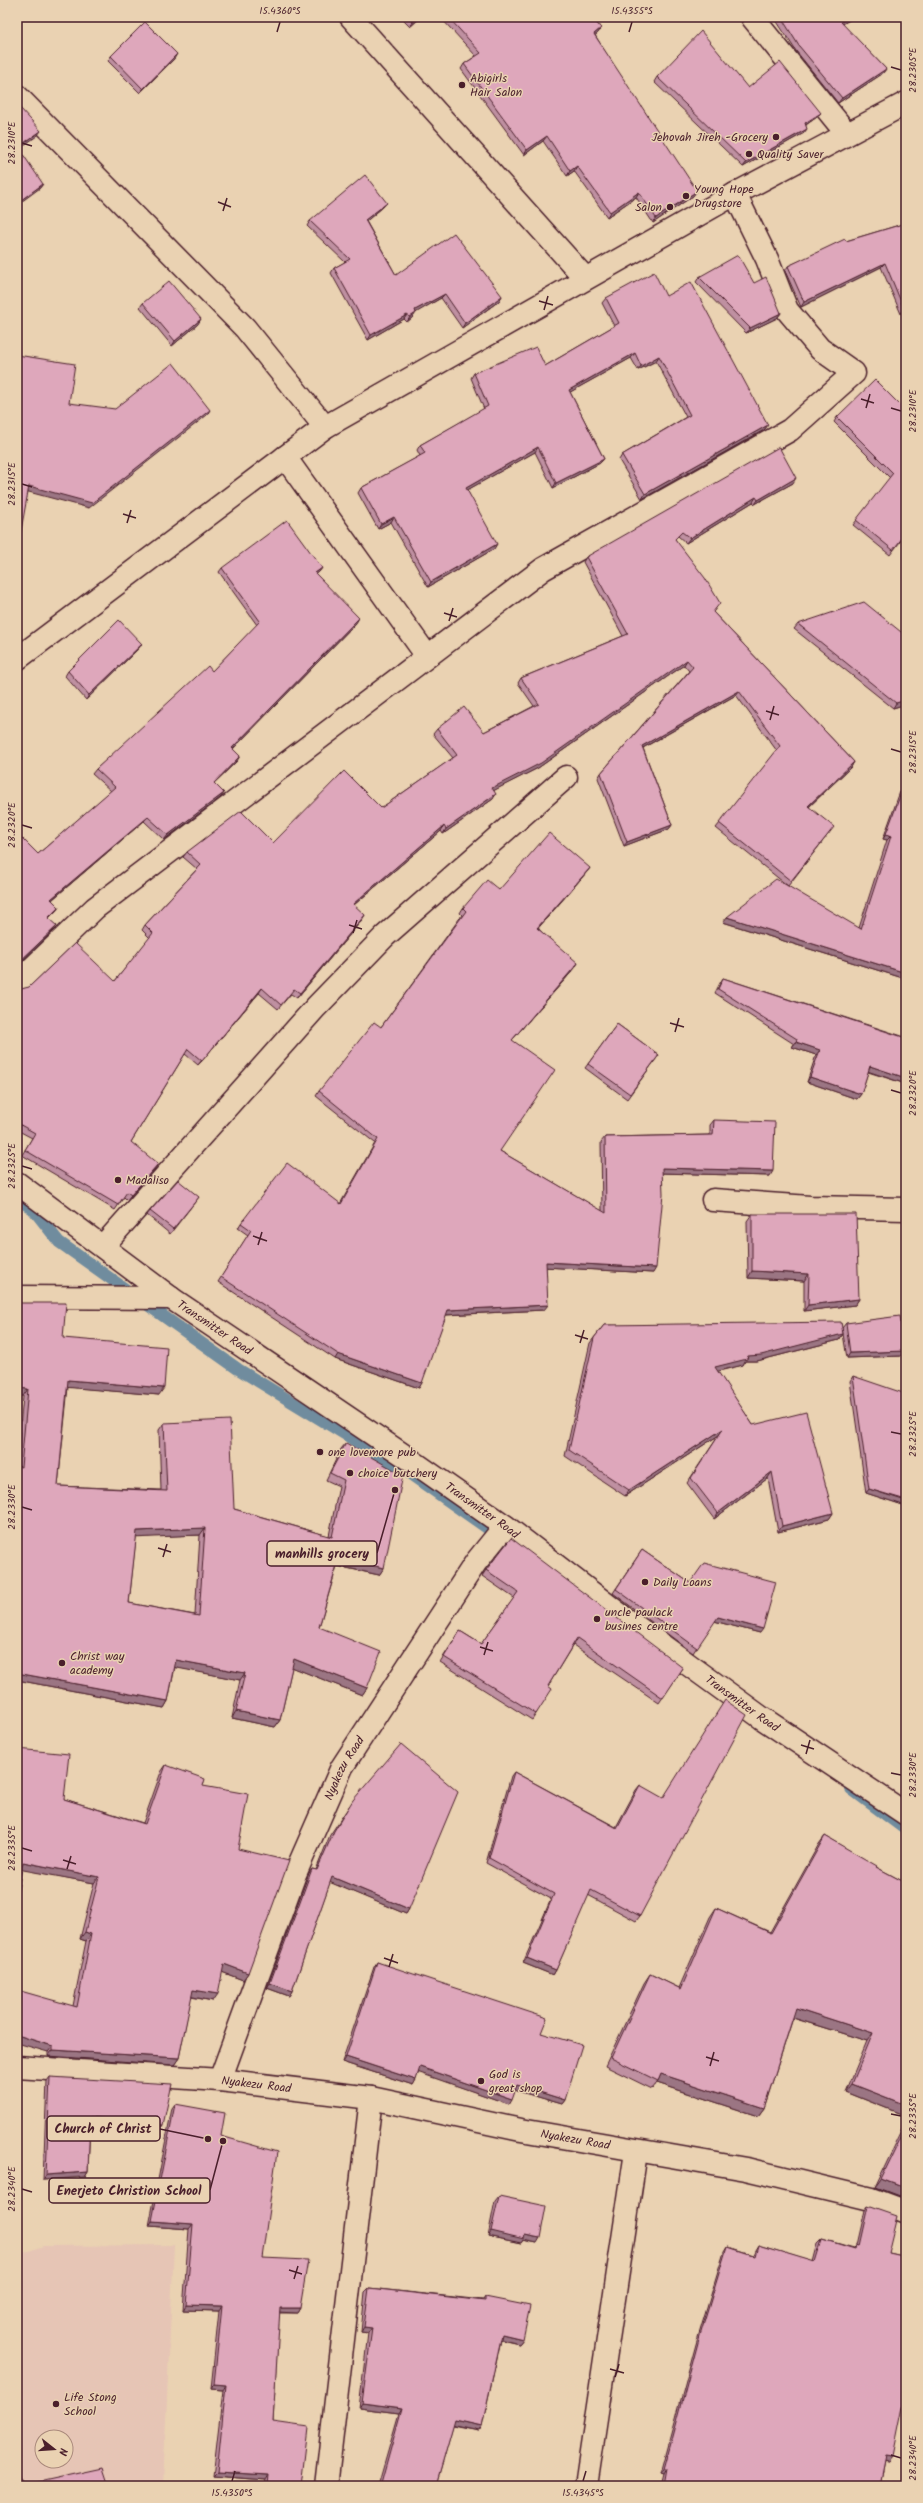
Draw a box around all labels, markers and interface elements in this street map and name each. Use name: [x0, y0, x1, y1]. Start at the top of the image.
text: 15.4360°S: [259, 3, 301, 19]
text: 15.4355°S: [611, 3, 653, 19]
text: 28.2305°E: [905, 46, 921, 93]
place label: Abigirls Hair Salon: [470, 69, 522, 102]
marker: Abigirls Hair Salon: [457, 80, 467, 90]
text: 28.2310°E: [4, 120, 20, 165]
place label: Jehovah Jireh -Grocery: [652, 128, 768, 147]
marker: Jehovah Jireh -Grocery: [771, 132, 781, 142]
place label: Quality Saver: [757, 145, 824, 164]
marker: Quality Saver: [744, 149, 754, 159]
place label: Young Hope Drugstore: [694, 180, 754, 213]
marker: Young Hope Drugstore: [681, 191, 691, 201]
place label: Salon: [635, 198, 662, 217]
marker: Salon: [665, 202, 675, 212]
text: 28.2310°E: [905, 388, 921, 433]
text: 28.2315°E: [4, 461, 20, 506]
text: 28.2315°E: [905, 729, 921, 774]
text: 28.2320°E: [4, 801, 20, 848]
text: 28.2320°E: [905, 1069, 921, 1116]
text: 28.2325°E: [4, 1142, 20, 1189]
place label: Madaliso: [126, 1171, 169, 1190]
marker: Madaliso: [113, 1175, 123, 1185]
street label: Transmitter Road: [173, 1296, 257, 1361]
text: 28.2325°E: [905, 1410, 921, 1457]
place label: one lovemore pub: [328, 1443, 417, 1462]
marker: one lovemore pub: [315, 1447, 325, 1457]
place label: choice butchery: [358, 1464, 437, 1483]
marker: choice butchery: [345, 1468, 355, 1478]
street label: Transmitter Road: [441, 1478, 524, 1544]
text: 28.2330°E: [4, 1483, 20, 1530]
callout: manhills grocery: [267, 1541, 377, 1566]
text: manhills grocery: [275, 1544, 369, 1565]
place label: Daily Loans: [653, 1573, 712, 1592]
marker: Daily Loans: [640, 1577, 650, 1587]
place label: uncle paulack busines centre: [605, 1603, 679, 1636]
marker: uncle paulack busines centre: [592, 1614, 602, 1624]
place label: Christ way academy: [70, 1647, 125, 1680]
marker: Christ way academy: [57, 1658, 67, 1668]
street label: Transmitter Road: [701, 1671, 784, 1738]
street label: Nyakezu Road: [320, 1732, 370, 1803]
text: 28.2330°E: [905, 1751, 921, 1798]
text: 28.2335°E: [4, 1824, 20, 1871]
place label: God is great shop: [488, 2065, 542, 2098]
street label: Nyakezu Road: [220, 2071, 293, 2099]
marker: God is great shop: [476, 2076, 486, 2086]
text: 28.2335°E: [905, 2092, 921, 2139]
callout: Church of Christ: [47, 2116, 160, 2141]
text: Church of Christ: [55, 2119, 152, 2140]
street label: Nyakezu Road: [539, 2125, 613, 2155]
text: 28.2340°E: [4, 2165, 20, 2212]
callout: Enerjeto Christion School: [49, 2178, 210, 2203]
text: Enerjeto Christion School: [57, 2181, 202, 2202]
place label: Life Stong School: [64, 2388, 117, 2421]
marker: Life Stong School: [51, 2399, 61, 2409]
north arrow: [34, 2429, 74, 2469]
text: 28.2340°E: [905, 2434, 921, 2481]
text: N: [53, 2446, 72, 2458]
text: 15.4350°S: [211, 2485, 253, 2501]
text: 15.4345°S: [562, 2485, 605, 2501]

